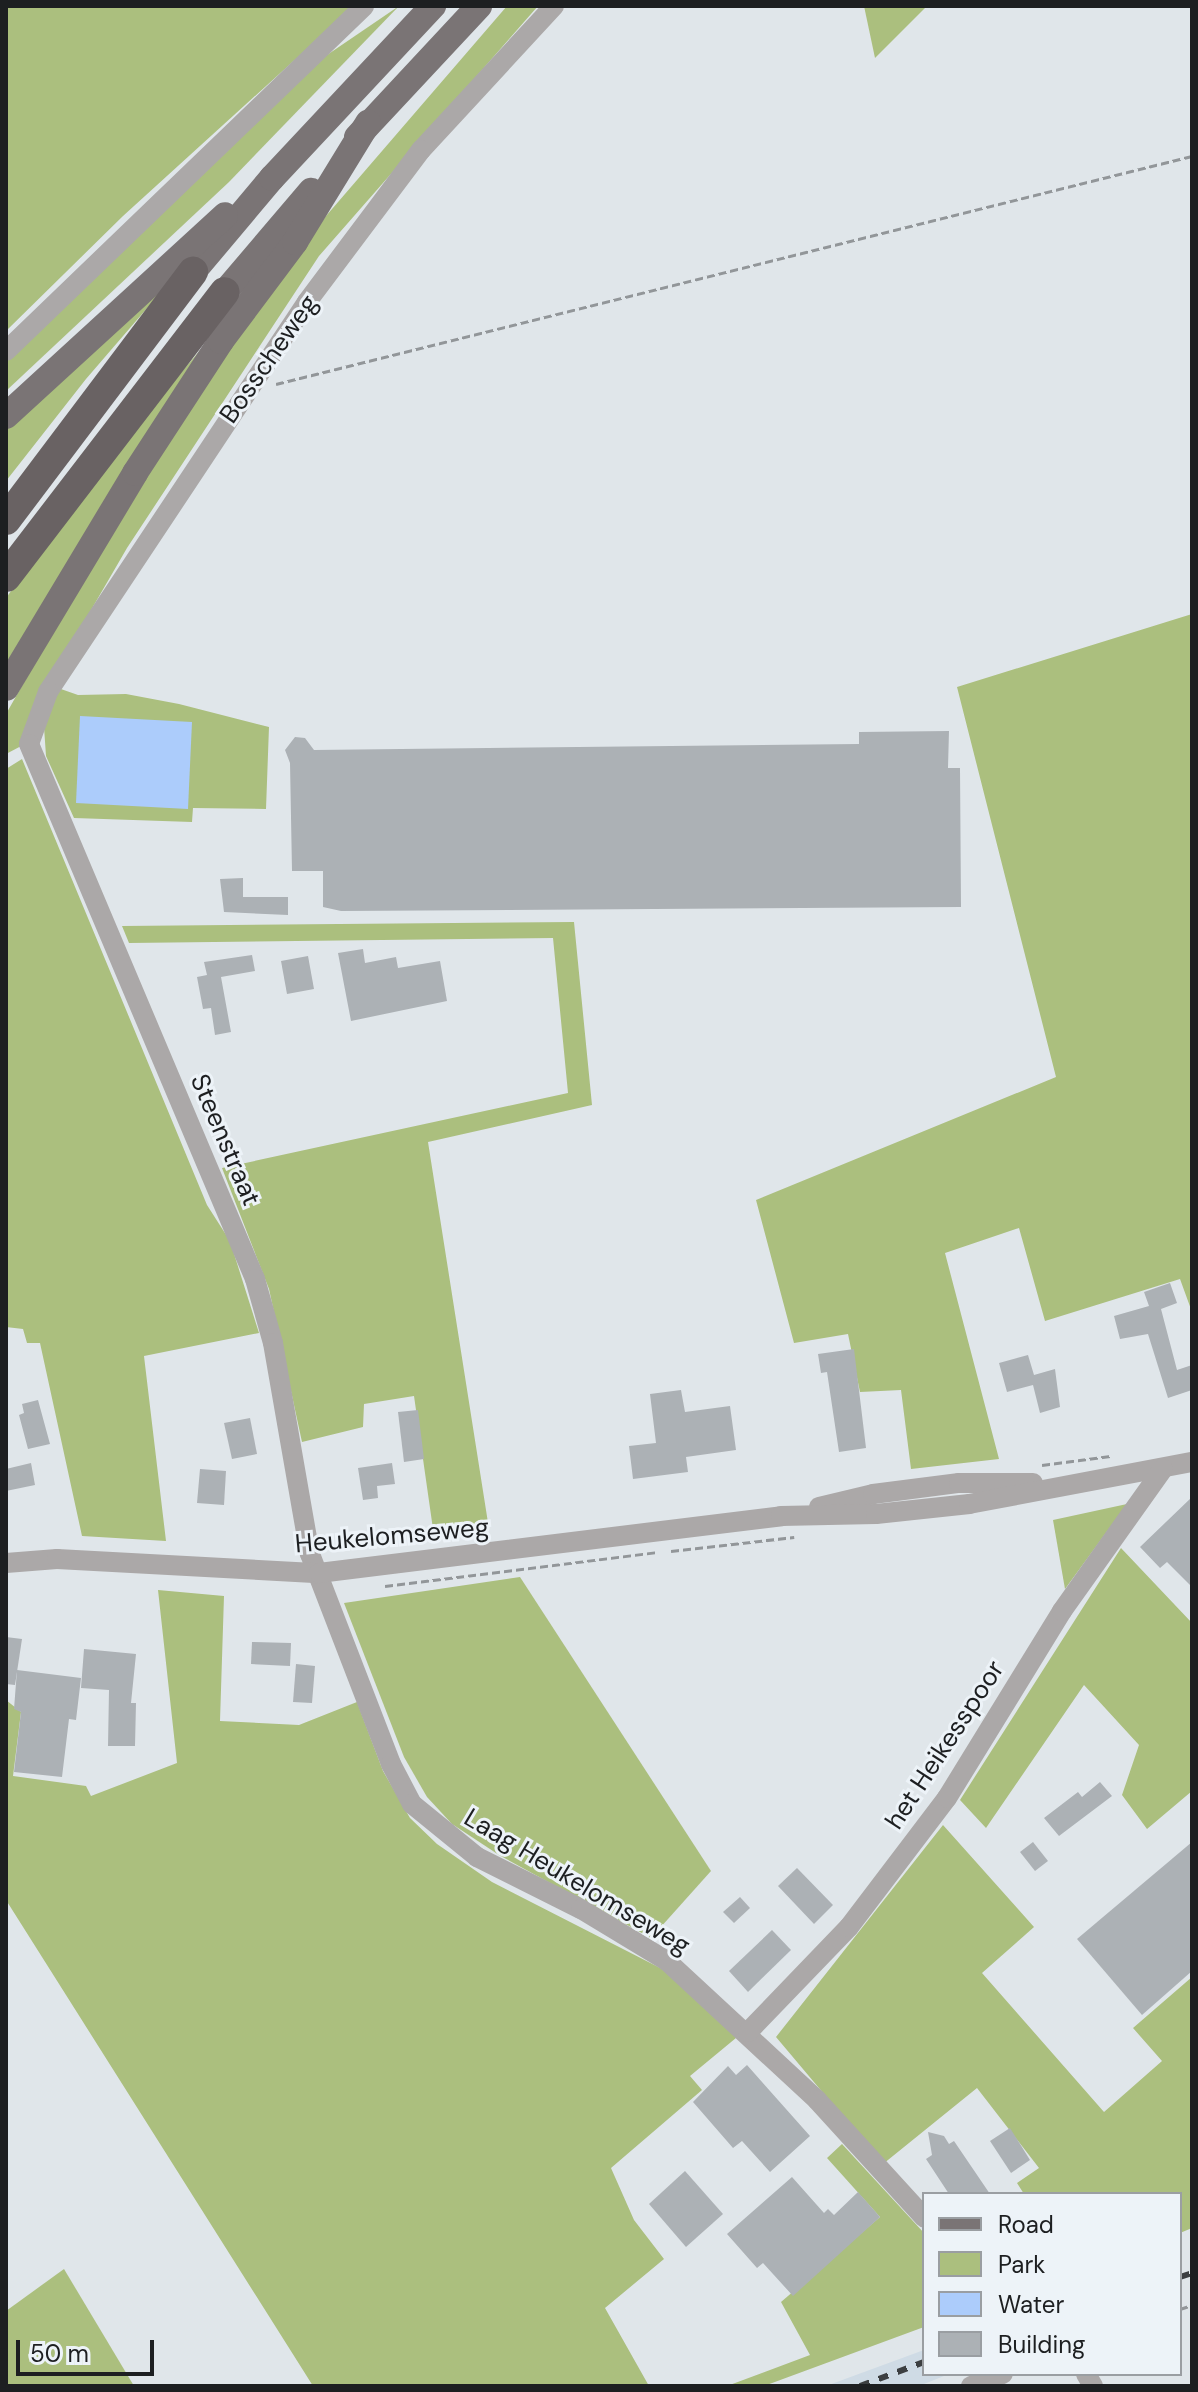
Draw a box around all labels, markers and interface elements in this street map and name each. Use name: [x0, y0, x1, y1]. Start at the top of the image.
street label: Bosscheweg: [213, 289, 325, 429]
street label: Steenstraat: [183, 1070, 267, 1210]
street label: Heukelomseweg: [294, 1512, 490, 1560]
street label: het Heikesspoor: [879, 1655, 1011, 1835]
street label: Laag Heukelomseweg: [458, 1802, 696, 1962]
legend: [922, 2192, 1182, 2376]
text: Road: [998, 2209, 1054, 2240]
text: Park: [998, 2249, 1045, 2280]
text: Water: [998, 2289, 1064, 2320]
scale bar: [20, 2324, 158, 2374]
text: Building: [998, 2329, 1085, 2360]
text: 50 m: [30, 2338, 89, 2369]

